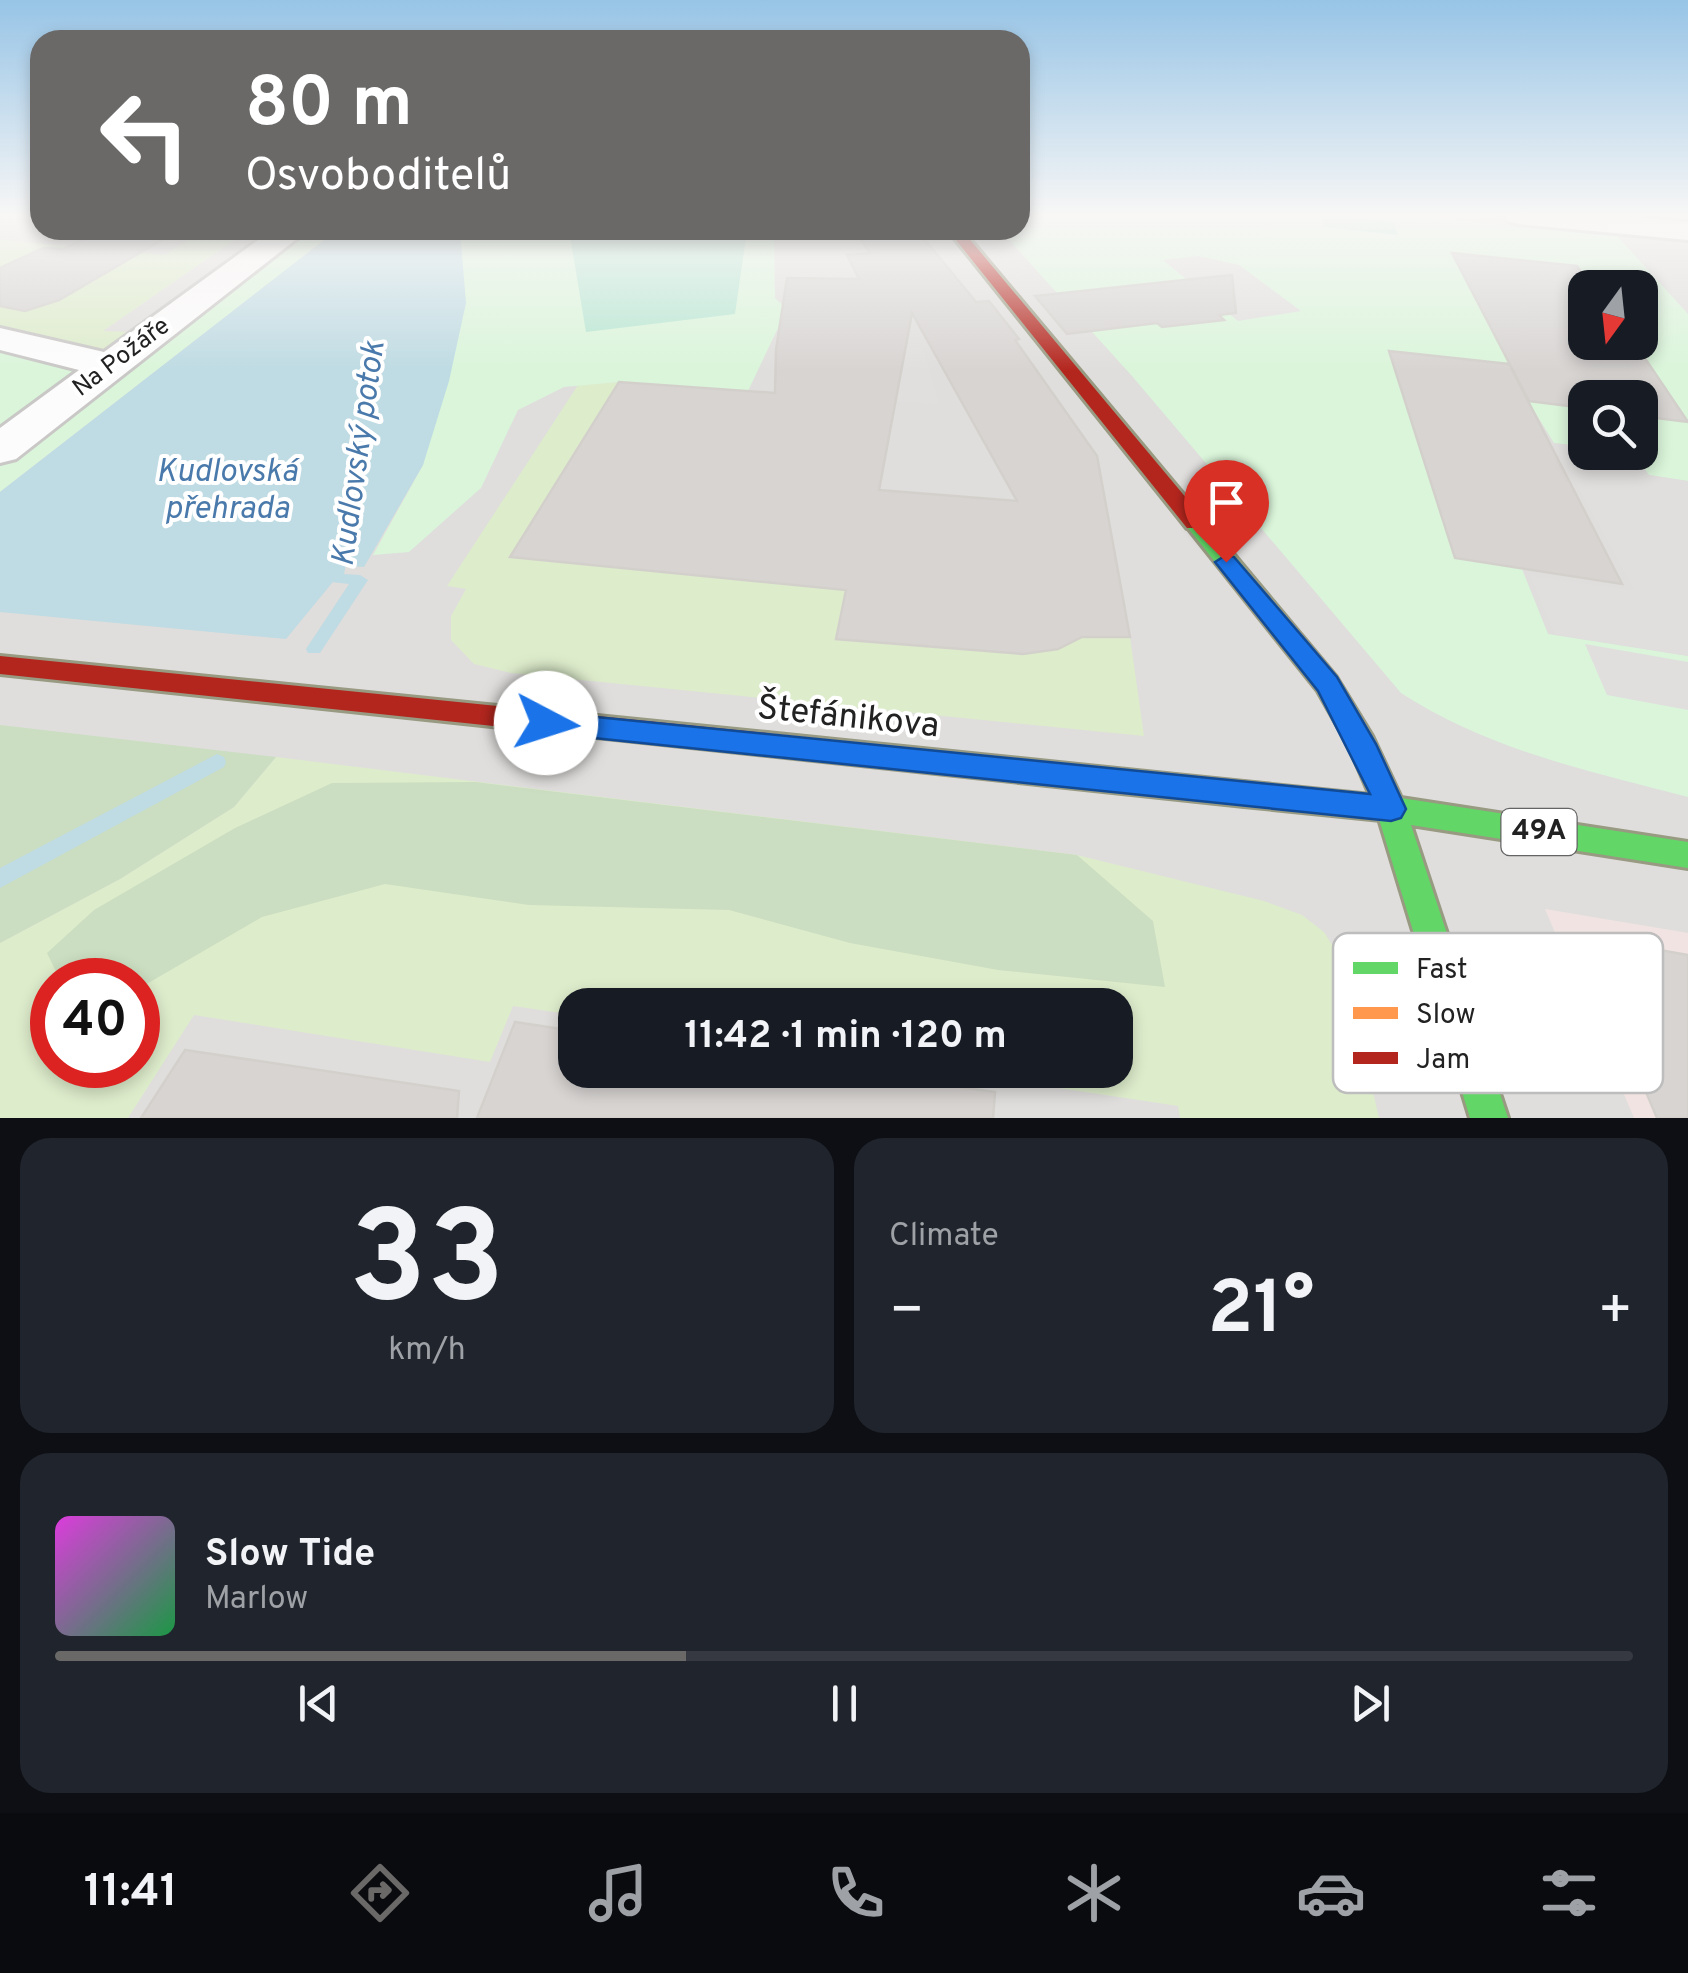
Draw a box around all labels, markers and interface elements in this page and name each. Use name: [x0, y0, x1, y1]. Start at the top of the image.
text: 80 m: [245, 62, 413, 151]
icon: left: [80, 70, 210, 200]
text: Osvoboditelů: [245, 149, 511, 206]
north arrow: [1568, 270, 1658, 360]
map controls: [1568, 270, 1658, 470]
street label: Na Požáře: [67, 311, 177, 405]
water label: Kudlovský potok: [324, 338, 396, 569]
button: search: [1568, 380, 1658, 470]
water label: Kudlovská přehrada: [156, 453, 300, 530]
pin: [1184, 460, 1269, 563]
icon: arrive: [1199, 475, 1254, 530]
position arrow: [494, 671, 598, 775]
street label: Štefánikova: [755, 686, 941, 749]
road number: 49A: [1502, 809, 1576, 855]
legend: [1333, 933, 1663, 1093]
text: Fast: [1416, 953, 1468, 989]
speed limit sign: 40: [30, 958, 160, 1088]
text: Slow: [1416, 998, 1475, 1034]
text: 11:42 · 1 min · 120 m: [684, 1013, 1007, 1062]
text: Jam: [1416, 1043, 1470, 1079]
text: 33: [349, 1183, 505, 1348]
text: Climate: [889, 1217, 999, 1257]
text: 21°: [1207, 1265, 1315, 1360]
text: −: [889, 1278, 924, 1348]
text: +: [1598, 1278, 1633, 1348]
text: km/h: [388, 1331, 466, 1371]
text: Slow Tide: [205, 1531, 375, 1580]
text: Marlow: [205, 1580, 308, 1620]
icon: previous: [291, 1676, 346, 1731]
icon: pause: [817, 1676, 872, 1731]
icon: next: [1343, 1676, 1398, 1731]
icon: directions: [345, 1858, 415, 1928]
icon: music: [583, 1858, 653, 1928]
icon: phone: [821, 1858, 891, 1928]
icon: climate: [1059, 1858, 1129, 1928]
icon: car: [1296, 1858, 1366, 1928]
icon: filters: [1534, 1858, 1604, 1928]
text: 11:41: [84, 1865, 178, 1922]

